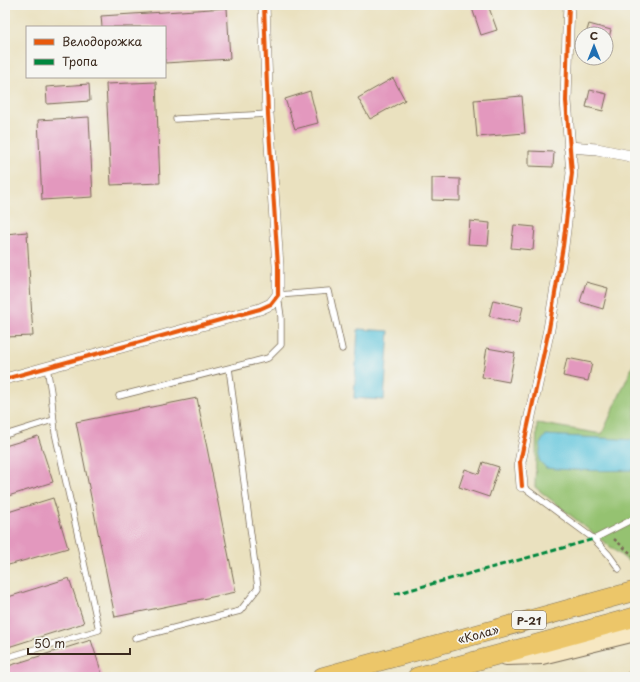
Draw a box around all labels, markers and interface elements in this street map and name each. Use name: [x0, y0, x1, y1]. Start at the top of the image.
legend: [26, 26, 166, 78]
north arrow: [574, 26, 614, 66]
text: С: [590, 27, 598, 44]
text: Велодорожка: [62, 32, 142, 50]
text: Тропа: [62, 52, 98, 70]
road number: Р-21: [512, 611, 546, 629]
street label: «Кола»: [455, 620, 501, 648]
scale bar: [28, 630, 130, 656]
text: 50 m: [34, 634, 65, 652]

